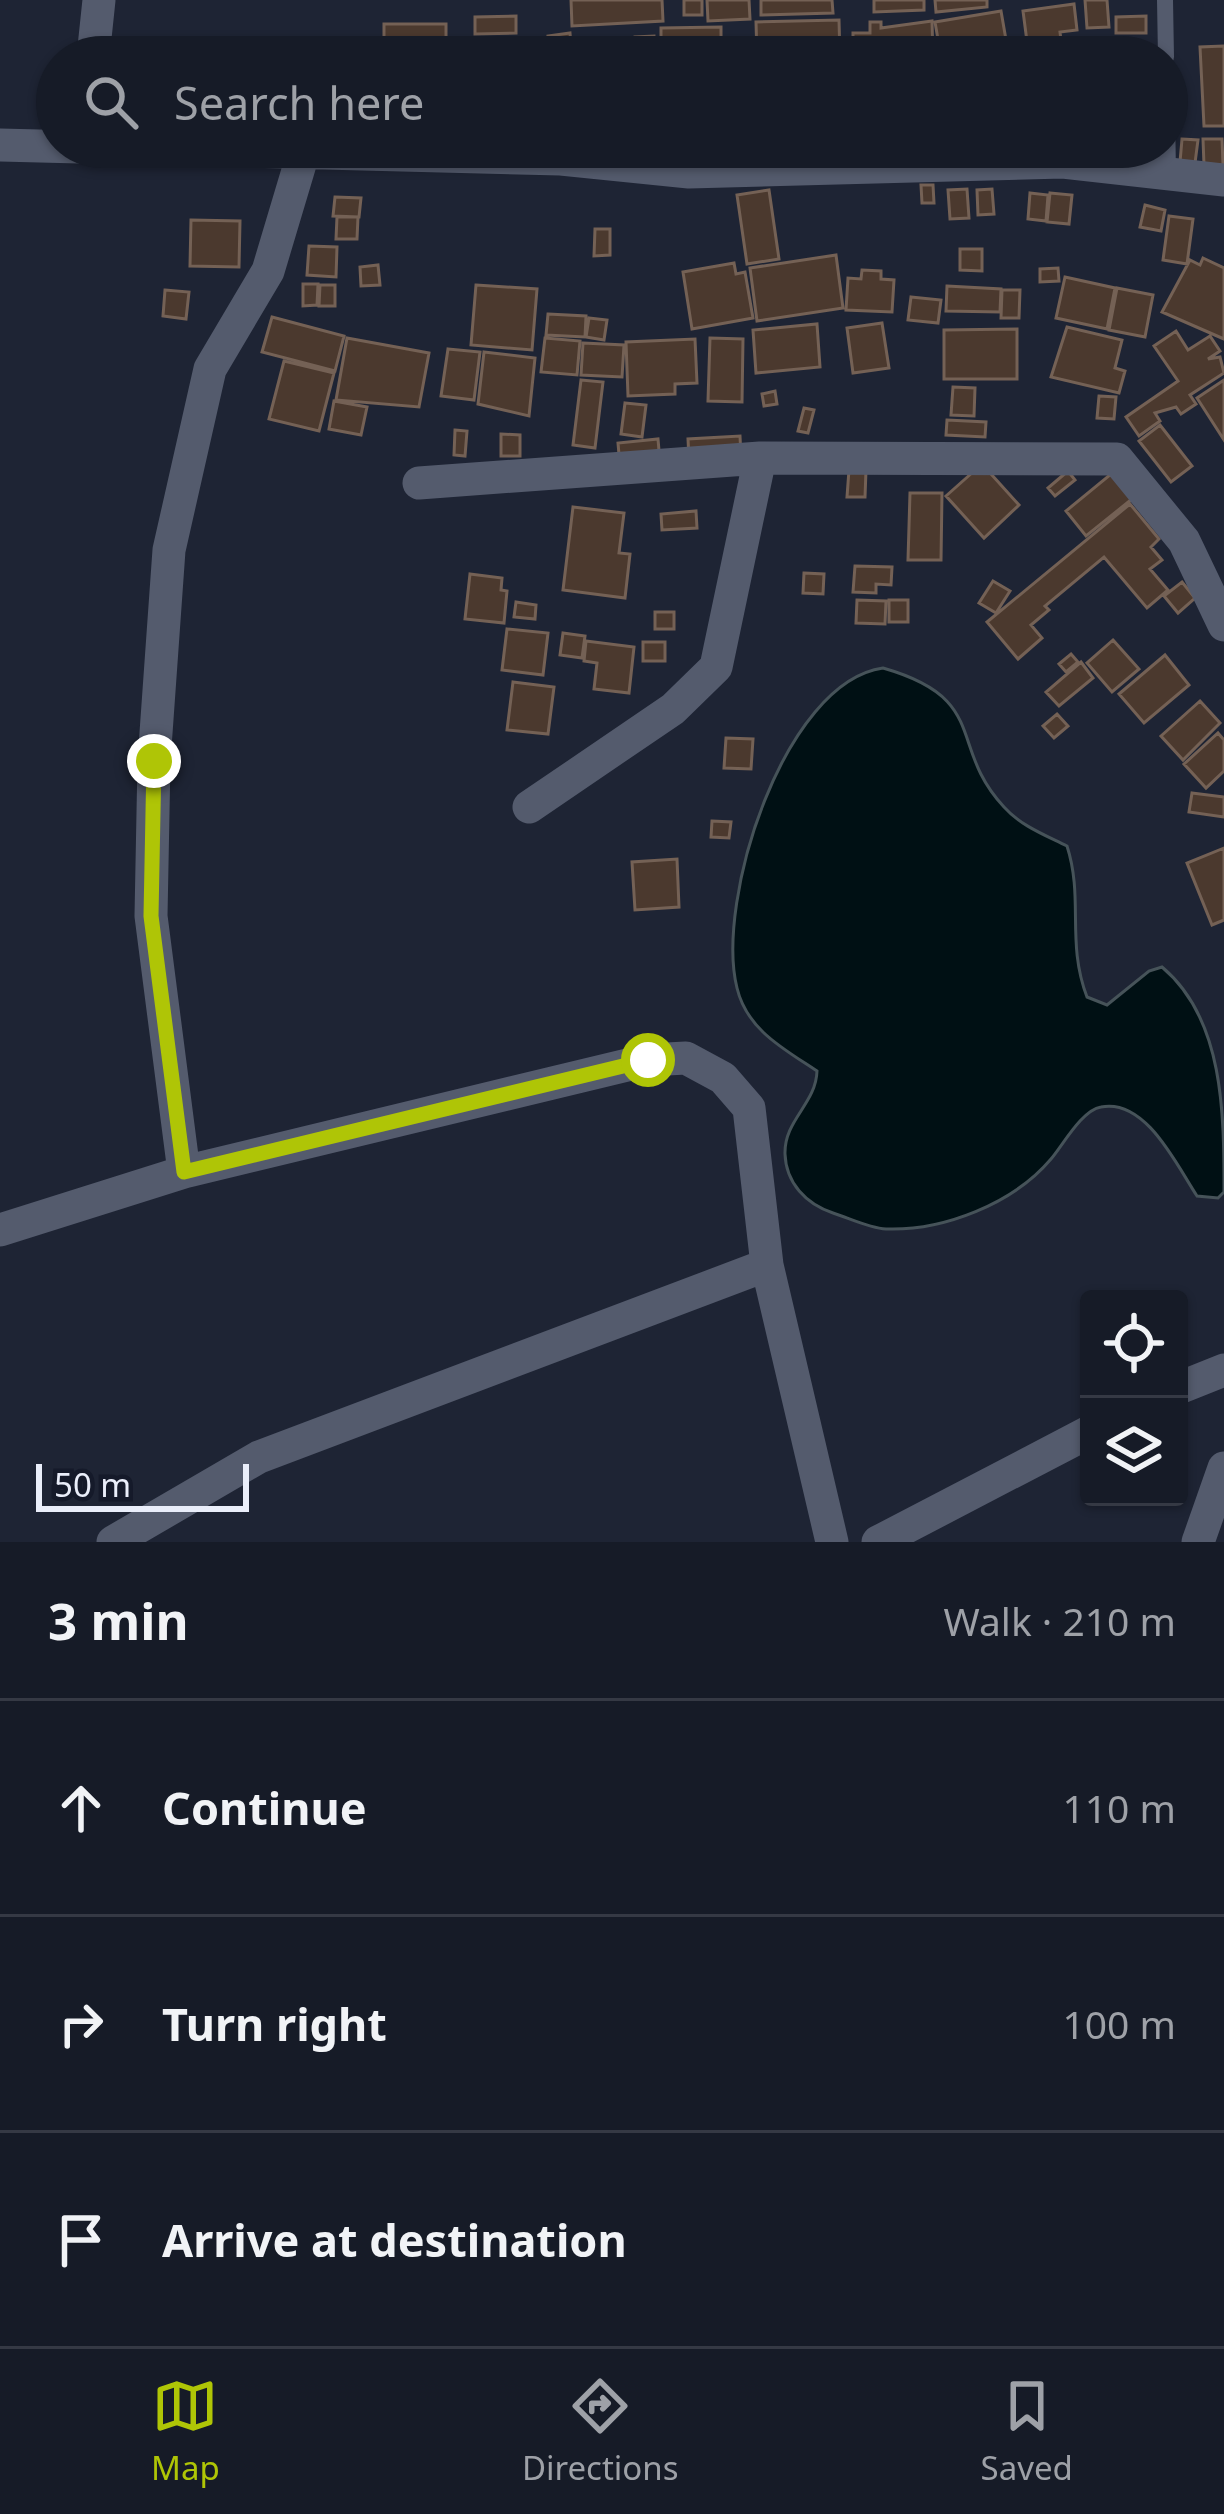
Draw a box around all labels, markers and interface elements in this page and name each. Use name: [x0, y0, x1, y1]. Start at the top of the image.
search box: [36, 36, 1188, 168]
icon: search: [78, 69, 144, 135]
text: Search here: [174, 72, 424, 133]
route end: [127, 734, 181, 788]
route start: [621, 1033, 675, 1087]
map controls: [1080, 1290, 1188, 1506]
button: locate: [1080, 1290, 1188, 1398]
button: layers: [1080, 1398, 1188, 1506]
scale bar: [36, 1458, 249, 1511]
text: 50 m: [54, 1462, 131, 1507]
text: 3 min: [48, 1585, 189, 1655]
text: Walk · 210 m: [943, 1594, 1176, 1647]
icon: ahead: [48, 1775, 114, 1841]
text: Continue: [162, 1777, 367, 1838]
text: 110 m: [1062, 1781, 1176, 1834]
icon: right: [48, 1991, 114, 2057]
text: Turn right: [162, 1993, 387, 2054]
text: 100 m: [1062, 1997, 1176, 2050]
icon: arrive: [48, 2207, 114, 2273]
text: Arrive at destination: [162, 2209, 627, 2270]
tab: Map: [151, 2373, 220, 2490]
tab: Directions: [522, 2373, 679, 2490]
tab: Saved: [981, 2373, 1073, 2490]

